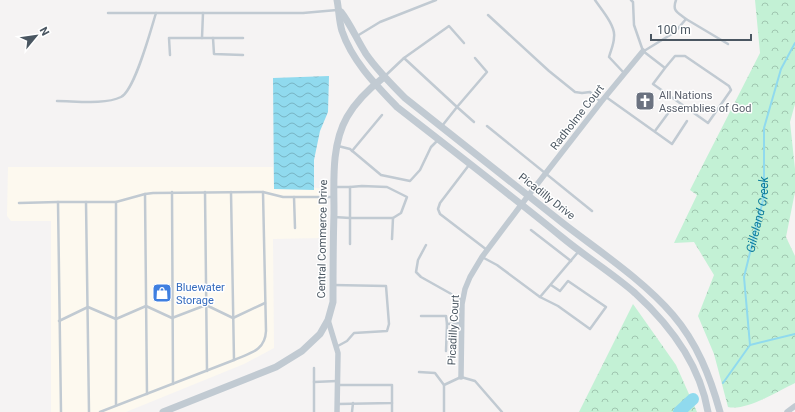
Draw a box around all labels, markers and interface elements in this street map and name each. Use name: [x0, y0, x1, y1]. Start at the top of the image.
north arrow: [16, 16, 56, 56]
scale bar: [651, 16, 751, 42]
text: 100 m: [657, 23, 691, 37]
text: N: [37, 25, 52, 38]
street label: Radholme Court: [548, 82, 607, 153]
place label: All Nations Assemblies of God: [659, 89, 752, 115]
church icon: All Nations Assemblies of God: [634, 90, 656, 112]
street label: Picadilly Drive: [516, 170, 578, 223]
water label: Gilleland Creek: [743, 175, 771, 254]
street label: Central Commerce Drive: [315, 179, 330, 299]
place label: Bluewater Storage: [176, 281, 225, 307]
shop icon: Bluewater Storage: [151, 282, 173, 304]
street label: Picadilly Court: [445, 294, 462, 366]

